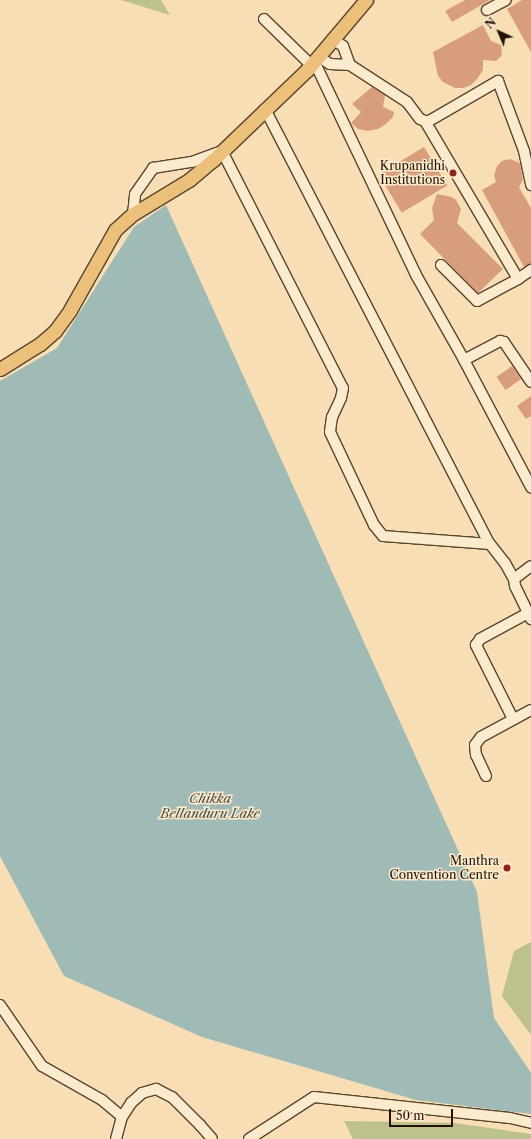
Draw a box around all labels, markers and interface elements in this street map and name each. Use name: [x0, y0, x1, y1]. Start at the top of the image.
north arrow: [479, 12, 519, 52]
text: N: [482, 15, 499, 32]
place label: Krupanidhi Institutions: [380, 159, 445, 187]
marker: Krupanidhi Institutions: [448, 168, 458, 178]
water label: Chikka Bellanduru Lake: [160, 791, 260, 822]
place label: Manthra Convention Centre: [389, 854, 499, 882]
marker: Manthra Convention Centre: [502, 863, 512, 873]
scale bar: [391, 1101, 455, 1127]
text: 50 m: [396, 1108, 425, 1123]

